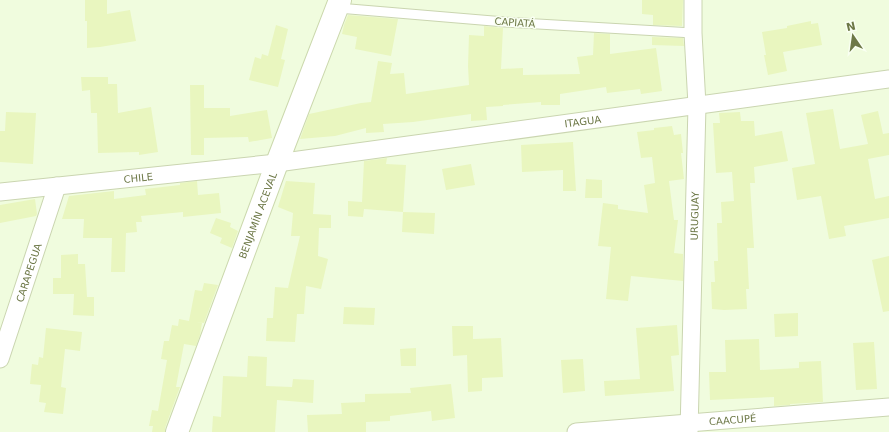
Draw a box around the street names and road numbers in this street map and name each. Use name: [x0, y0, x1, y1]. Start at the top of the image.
street label: CAPIATÁ: [494, 15, 536, 29]
street label: ITAGUA: [564, 114, 602, 130]
street label: CHILE: [123, 171, 153, 185]
street label: BENJAMÍN ACEVAL: [237, 171, 279, 260]
street label: URUGUAY: [689, 191, 701, 241]
street label: CARAPEGUA: [14, 242, 44, 304]
street label: CAACUPÉ: [708, 412, 757, 427]

